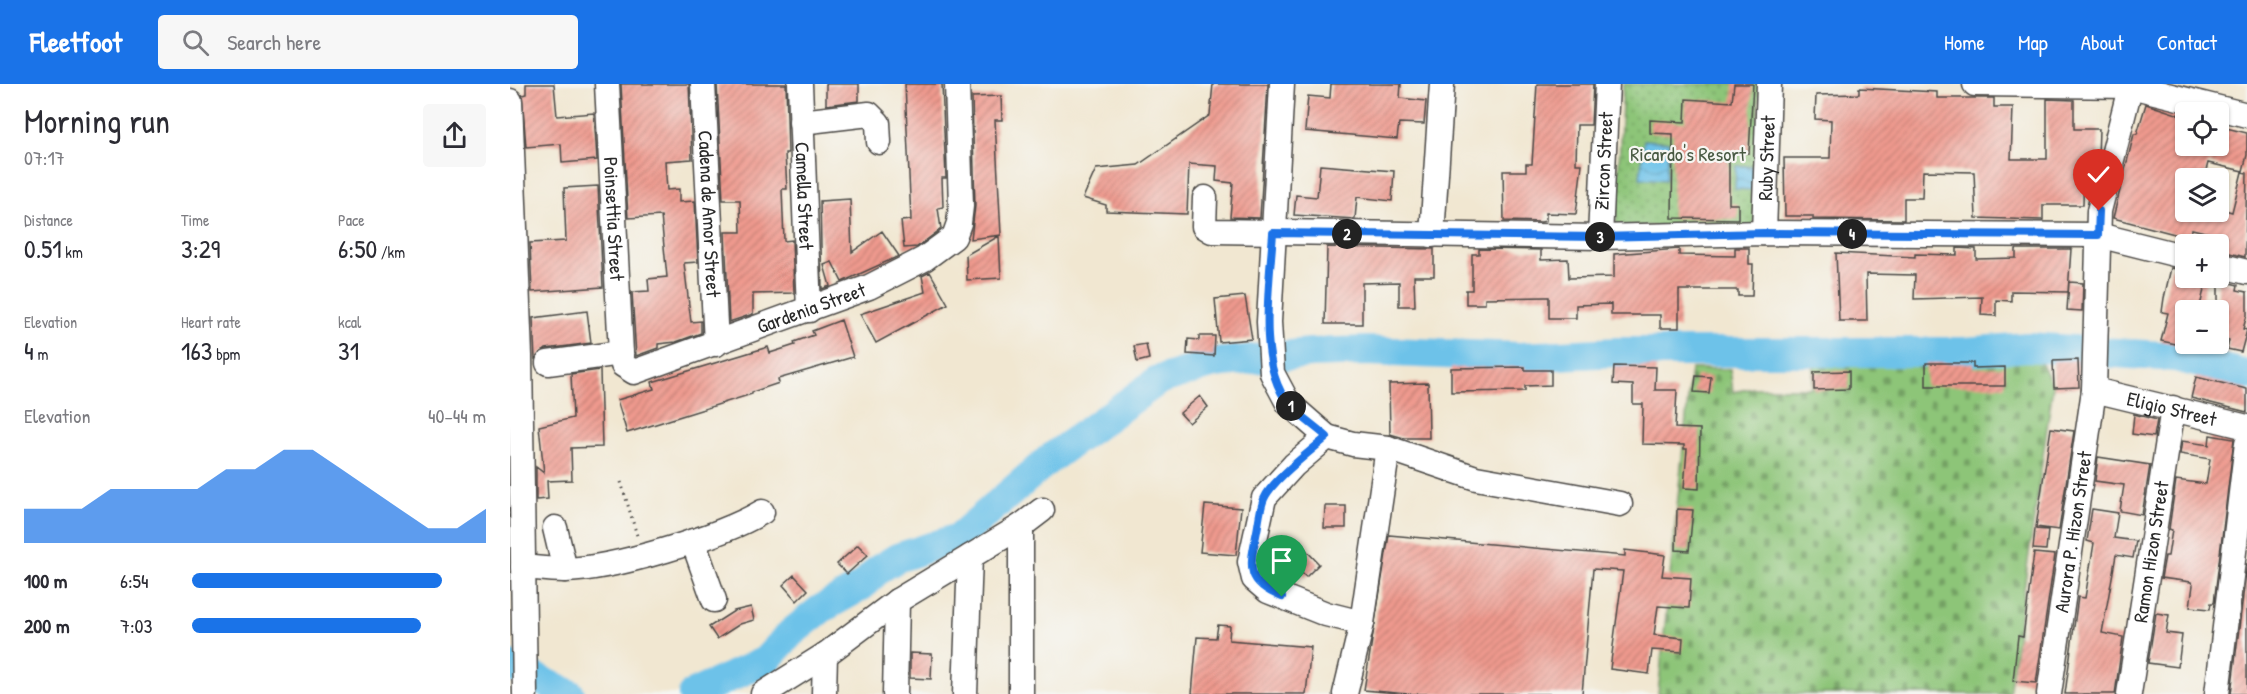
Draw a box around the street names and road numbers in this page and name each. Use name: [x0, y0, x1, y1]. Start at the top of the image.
street label: Zircon Street: [1587, 110, 1619, 211]
street label: Ruby Street: [1751, 114, 1781, 201]
street label: Cadena de Amor Street: [692, 130, 728, 299]
street label: Camella Street: [789, 141, 821, 252]
street label: Poinsettia Street: [598, 156, 631, 283]
street label: Gardenia Street: [753, 275, 870, 339]
street label: Eligio Street: [2124, 384, 2221, 432]
street label: Aurora P. Hizon Street: [2047, 448, 2098, 614]
street label: Ramon Hizon Street: [2126, 478, 2175, 624]

